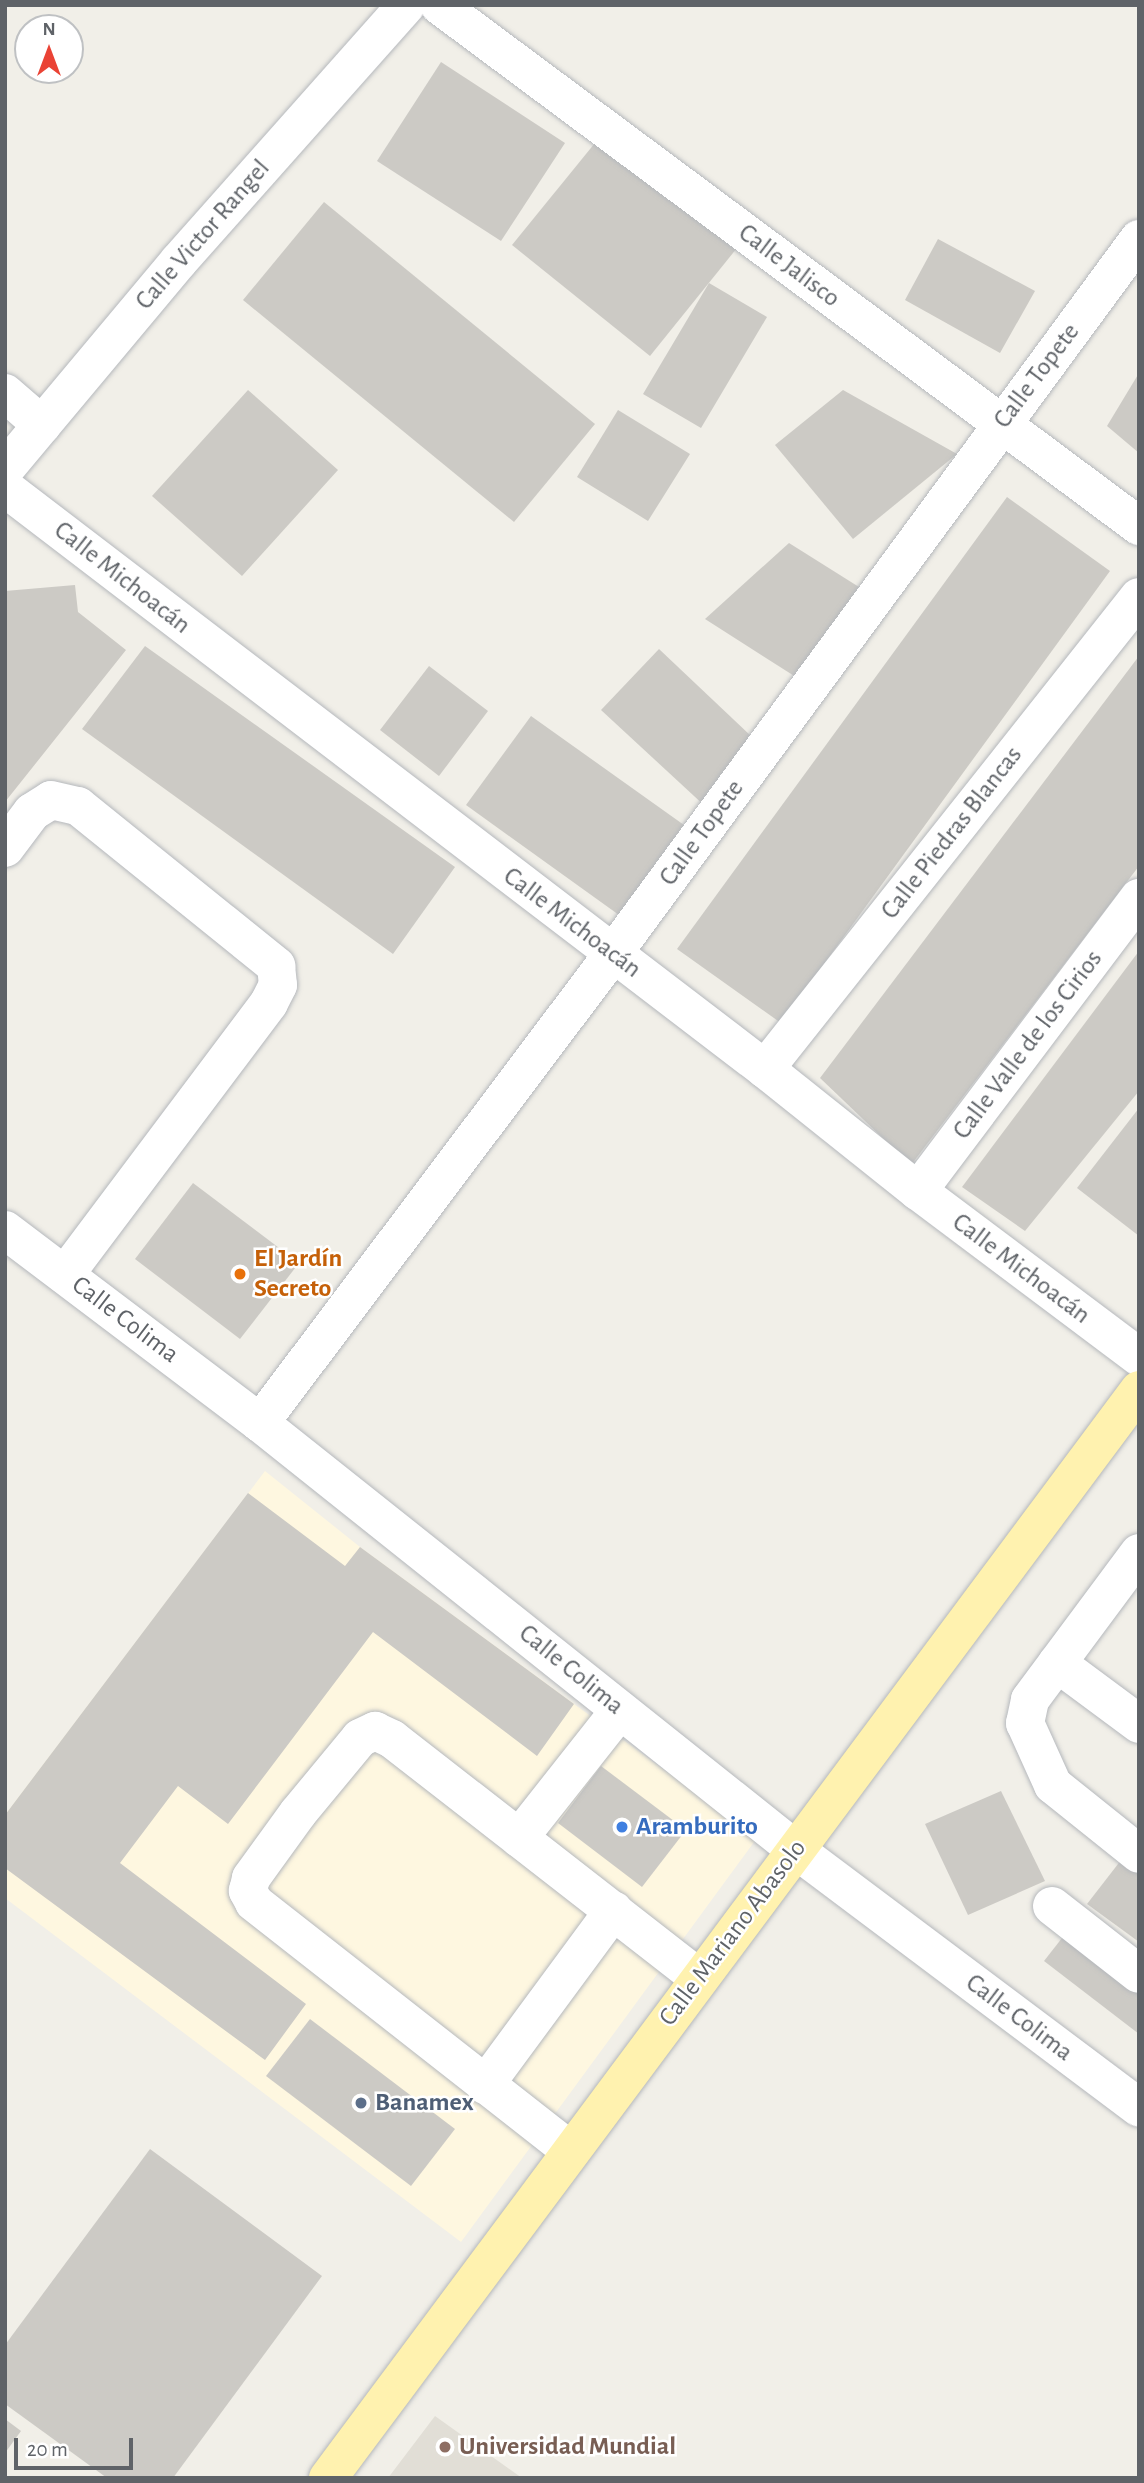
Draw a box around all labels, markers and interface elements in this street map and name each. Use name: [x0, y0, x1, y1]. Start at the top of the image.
north arrow: [14, 14, 84, 84]
text: N: [42, 20, 56, 39]
street label: Calle Victor Rangel: [129, 153, 277, 317]
street label: Calle Jalisco: [732, 218, 846, 314]
street label: Calle Topete: [987, 317, 1087, 435]
street label: Calle Michoacán: [48, 515, 196, 641]
street label: Calle Piedras Blancas: [875, 740, 1029, 926]
street label: Calle Topete: [653, 774, 751, 892]
street label: Calle Michoacán: [497, 861, 647, 985]
street label: Calle Valle de los Cirios: [947, 944, 1109, 1146]
street label: Calle Michoacán: [946, 1207, 1096, 1331]
place label: El Jardín Secreto: [254, 1243, 342, 1304]
marker: El Jardín Secreto: [232, 1266, 248, 1282]
street label: Calle Colima: [65, 1270, 185, 1370]
street label: Calle Colima: [512, 1618, 630, 1722]
place label: Aramburito: [636, 1811, 758, 1843]
marker: Aramburito: [614, 1819, 630, 1835]
street label: Calle Mariano Abasolo: [653, 1834, 813, 2032]
street label: Calle Colima: [959, 1968, 1079, 2068]
place label: Banamex: [375, 2087, 474, 2119]
marker: Banamex: [353, 2095, 369, 2111]
scale bar: [18, 2424, 136, 2468]
place label: Universidad Mundial: [459, 2431, 676, 2463]
text: 20 m: [27, 2439, 68, 2460]
marker: Universidad Mundial: [437, 2439, 453, 2455]

